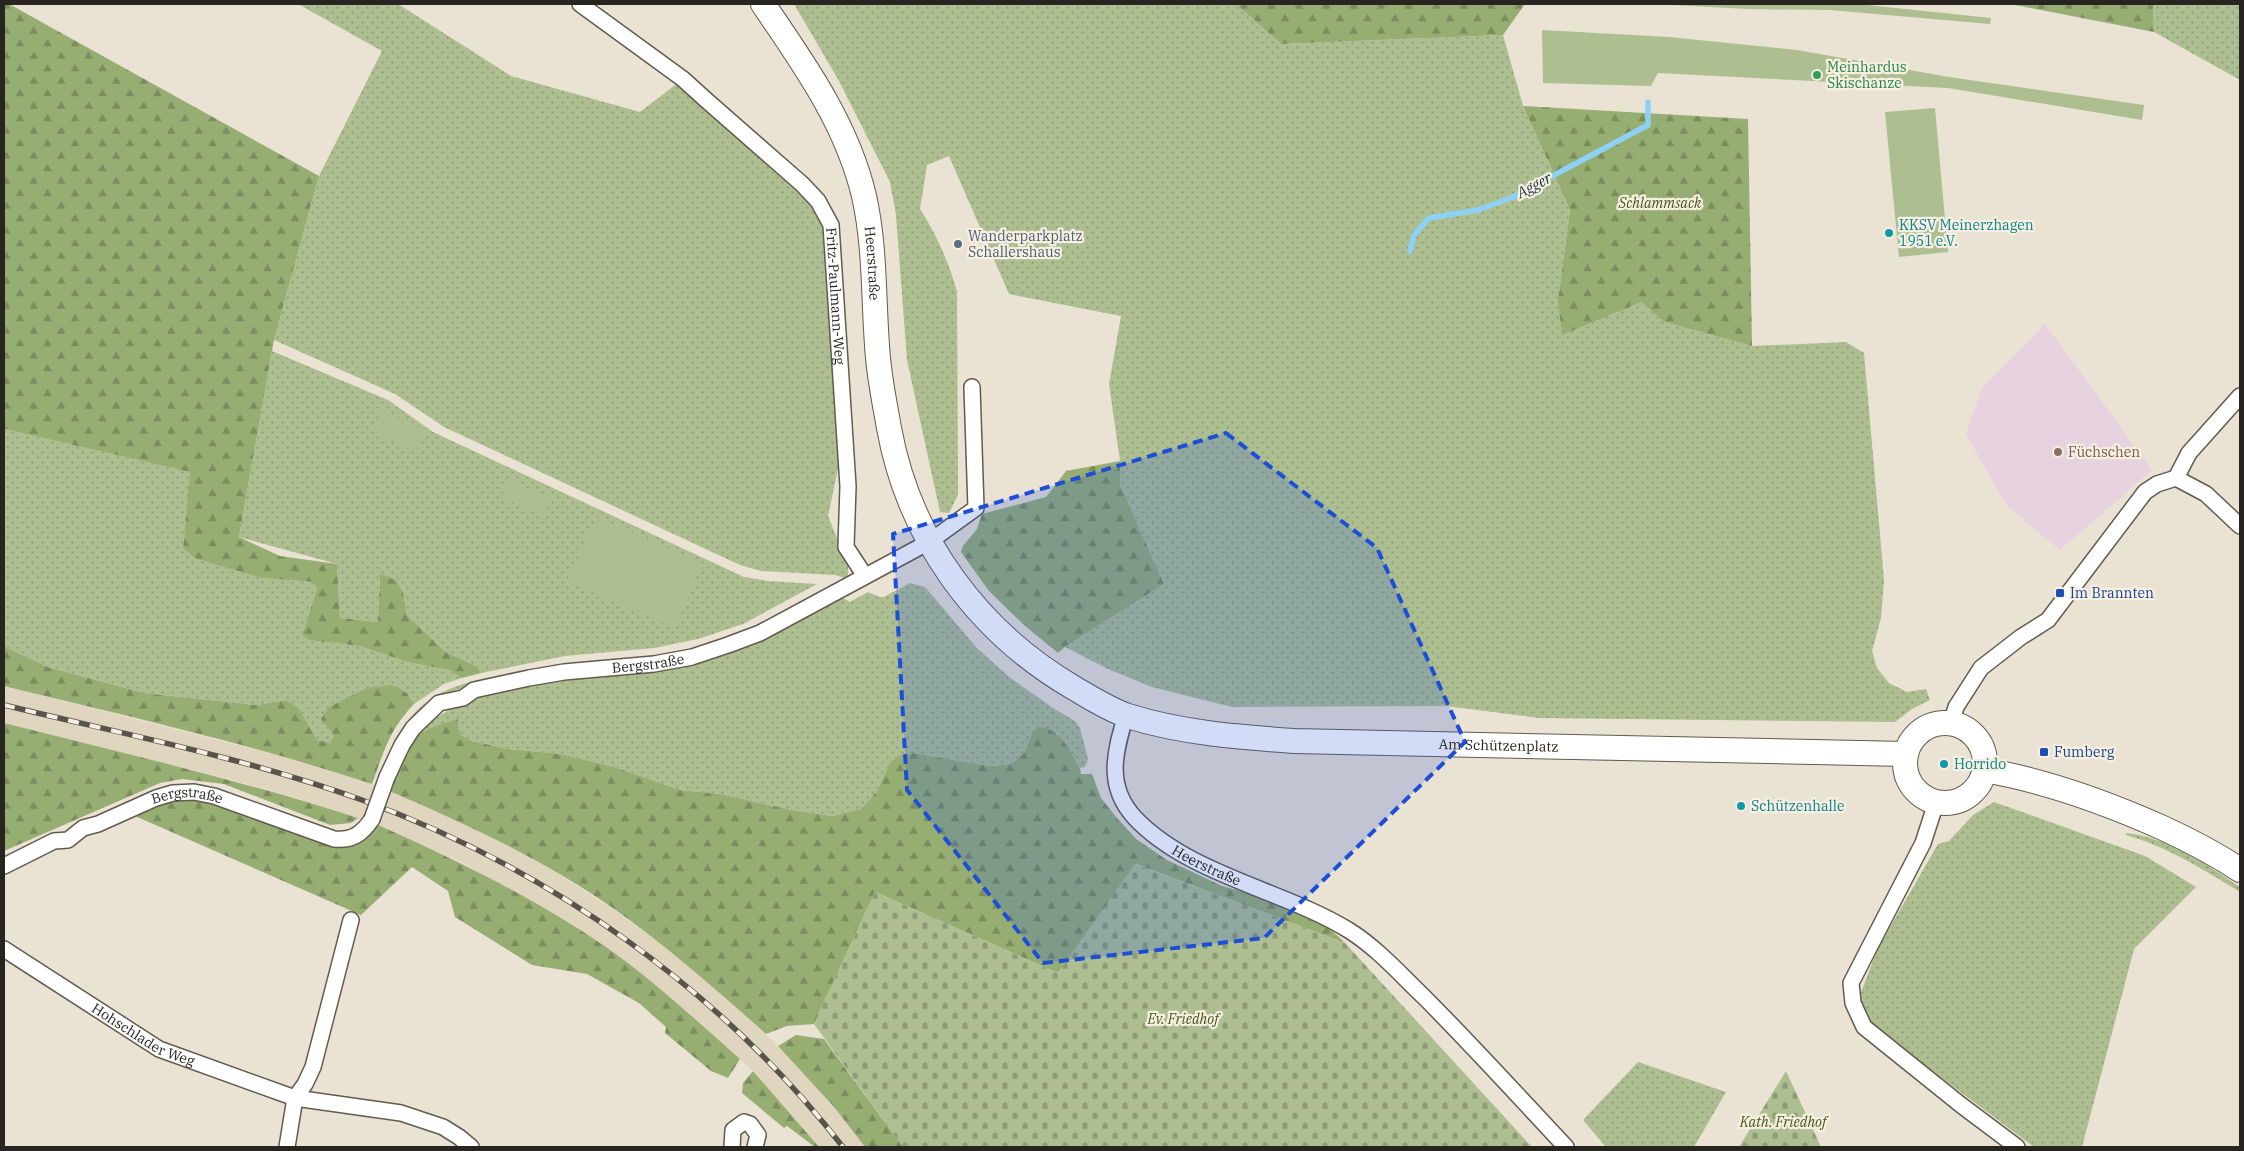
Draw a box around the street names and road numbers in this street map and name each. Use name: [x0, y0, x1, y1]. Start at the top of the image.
street label: Heerstraße: [860, 225, 884, 301]
street label: Fritz-Paulmann-Weg: [822, 227, 849, 366]
street label: Bergstraße: [611, 650, 686, 677]
street label: Am Schützenplatz: [1438, 735, 1559, 756]
street label: Bergstraße: [149, 783, 226, 808]
street label: Heerstraße: [1169, 841, 1244, 890]
street label: Hohschlader Weg: [88, 999, 198, 1070]

